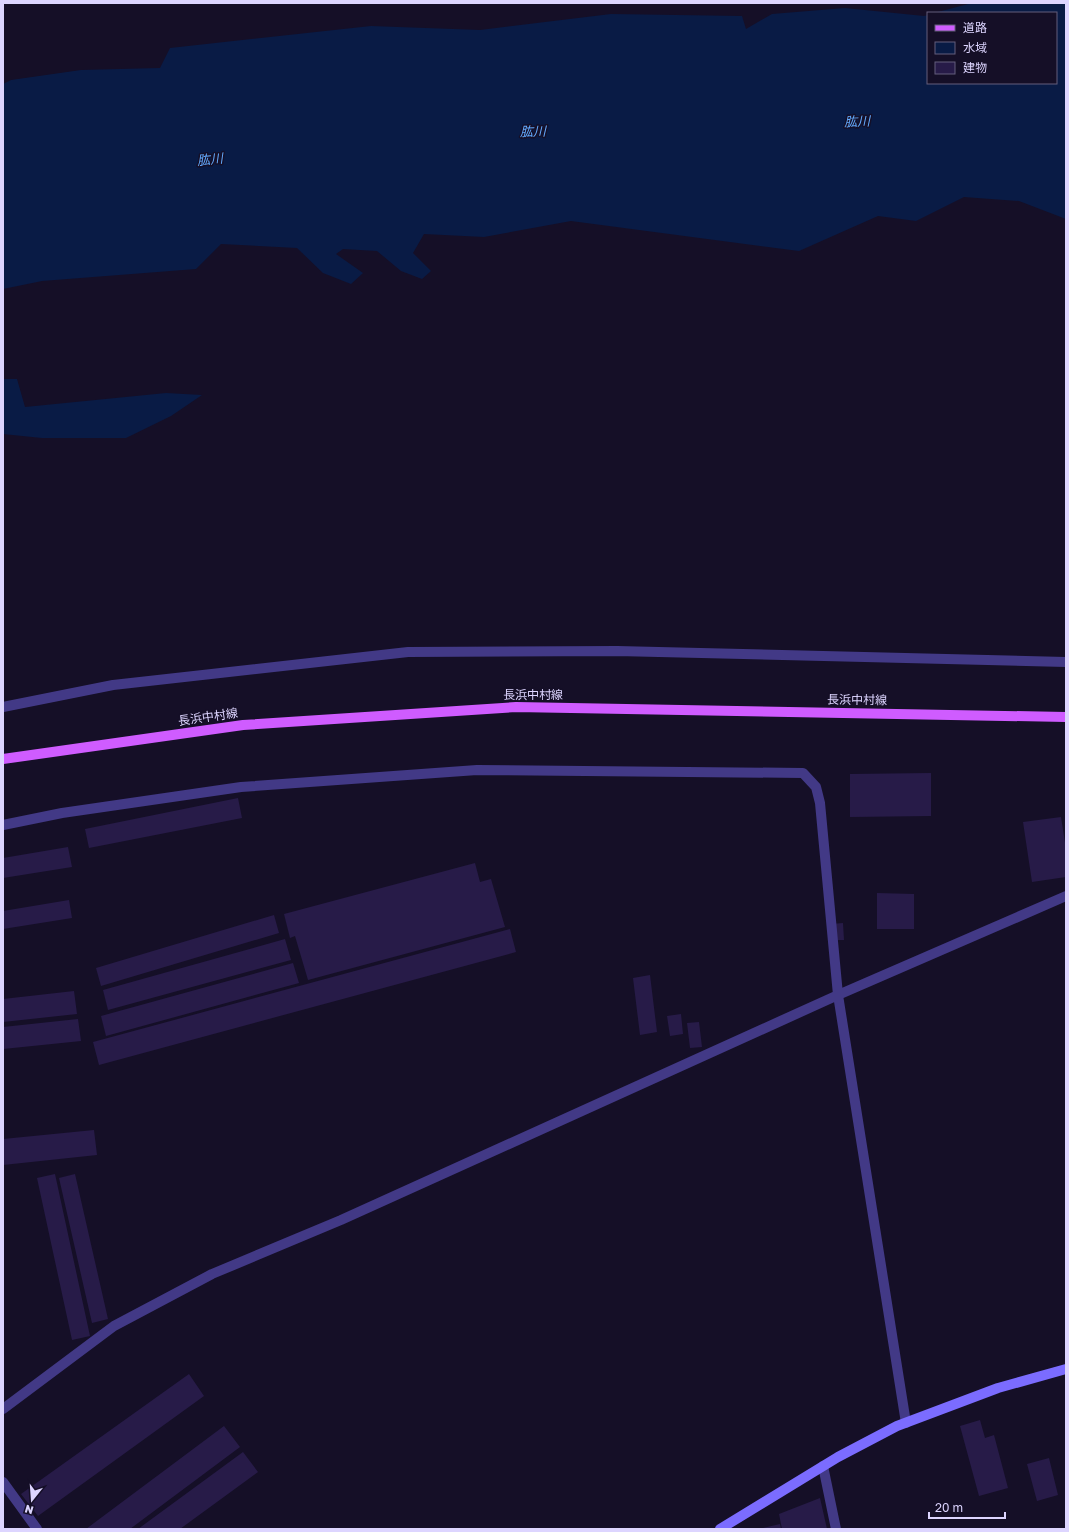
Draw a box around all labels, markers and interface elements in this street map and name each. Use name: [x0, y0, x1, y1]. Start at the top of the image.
legend: [927, 12, 1057, 84]
text: 道路: [963, 20, 987, 35]
text: 水域: [963, 40, 987, 55]
text: 建物: [963, 60, 987, 75]
water label: 肱川: [844, 112, 872, 129]
water label: 肱川: [520, 123, 548, 139]
water label: 肱川: [196, 149, 226, 168]
street label: 長浜中村線: [503, 687, 563, 702]
street label: 長浜中村線: [827, 691, 887, 708]
street label: 長浜中村線: [177, 705, 239, 728]
north arrow: [12, 1480, 52, 1520]
scale bar: [929, 1494, 1005, 1520]
text: 20 m: [935, 1500, 963, 1515]
text: N: [23, 1503, 35, 1517]

